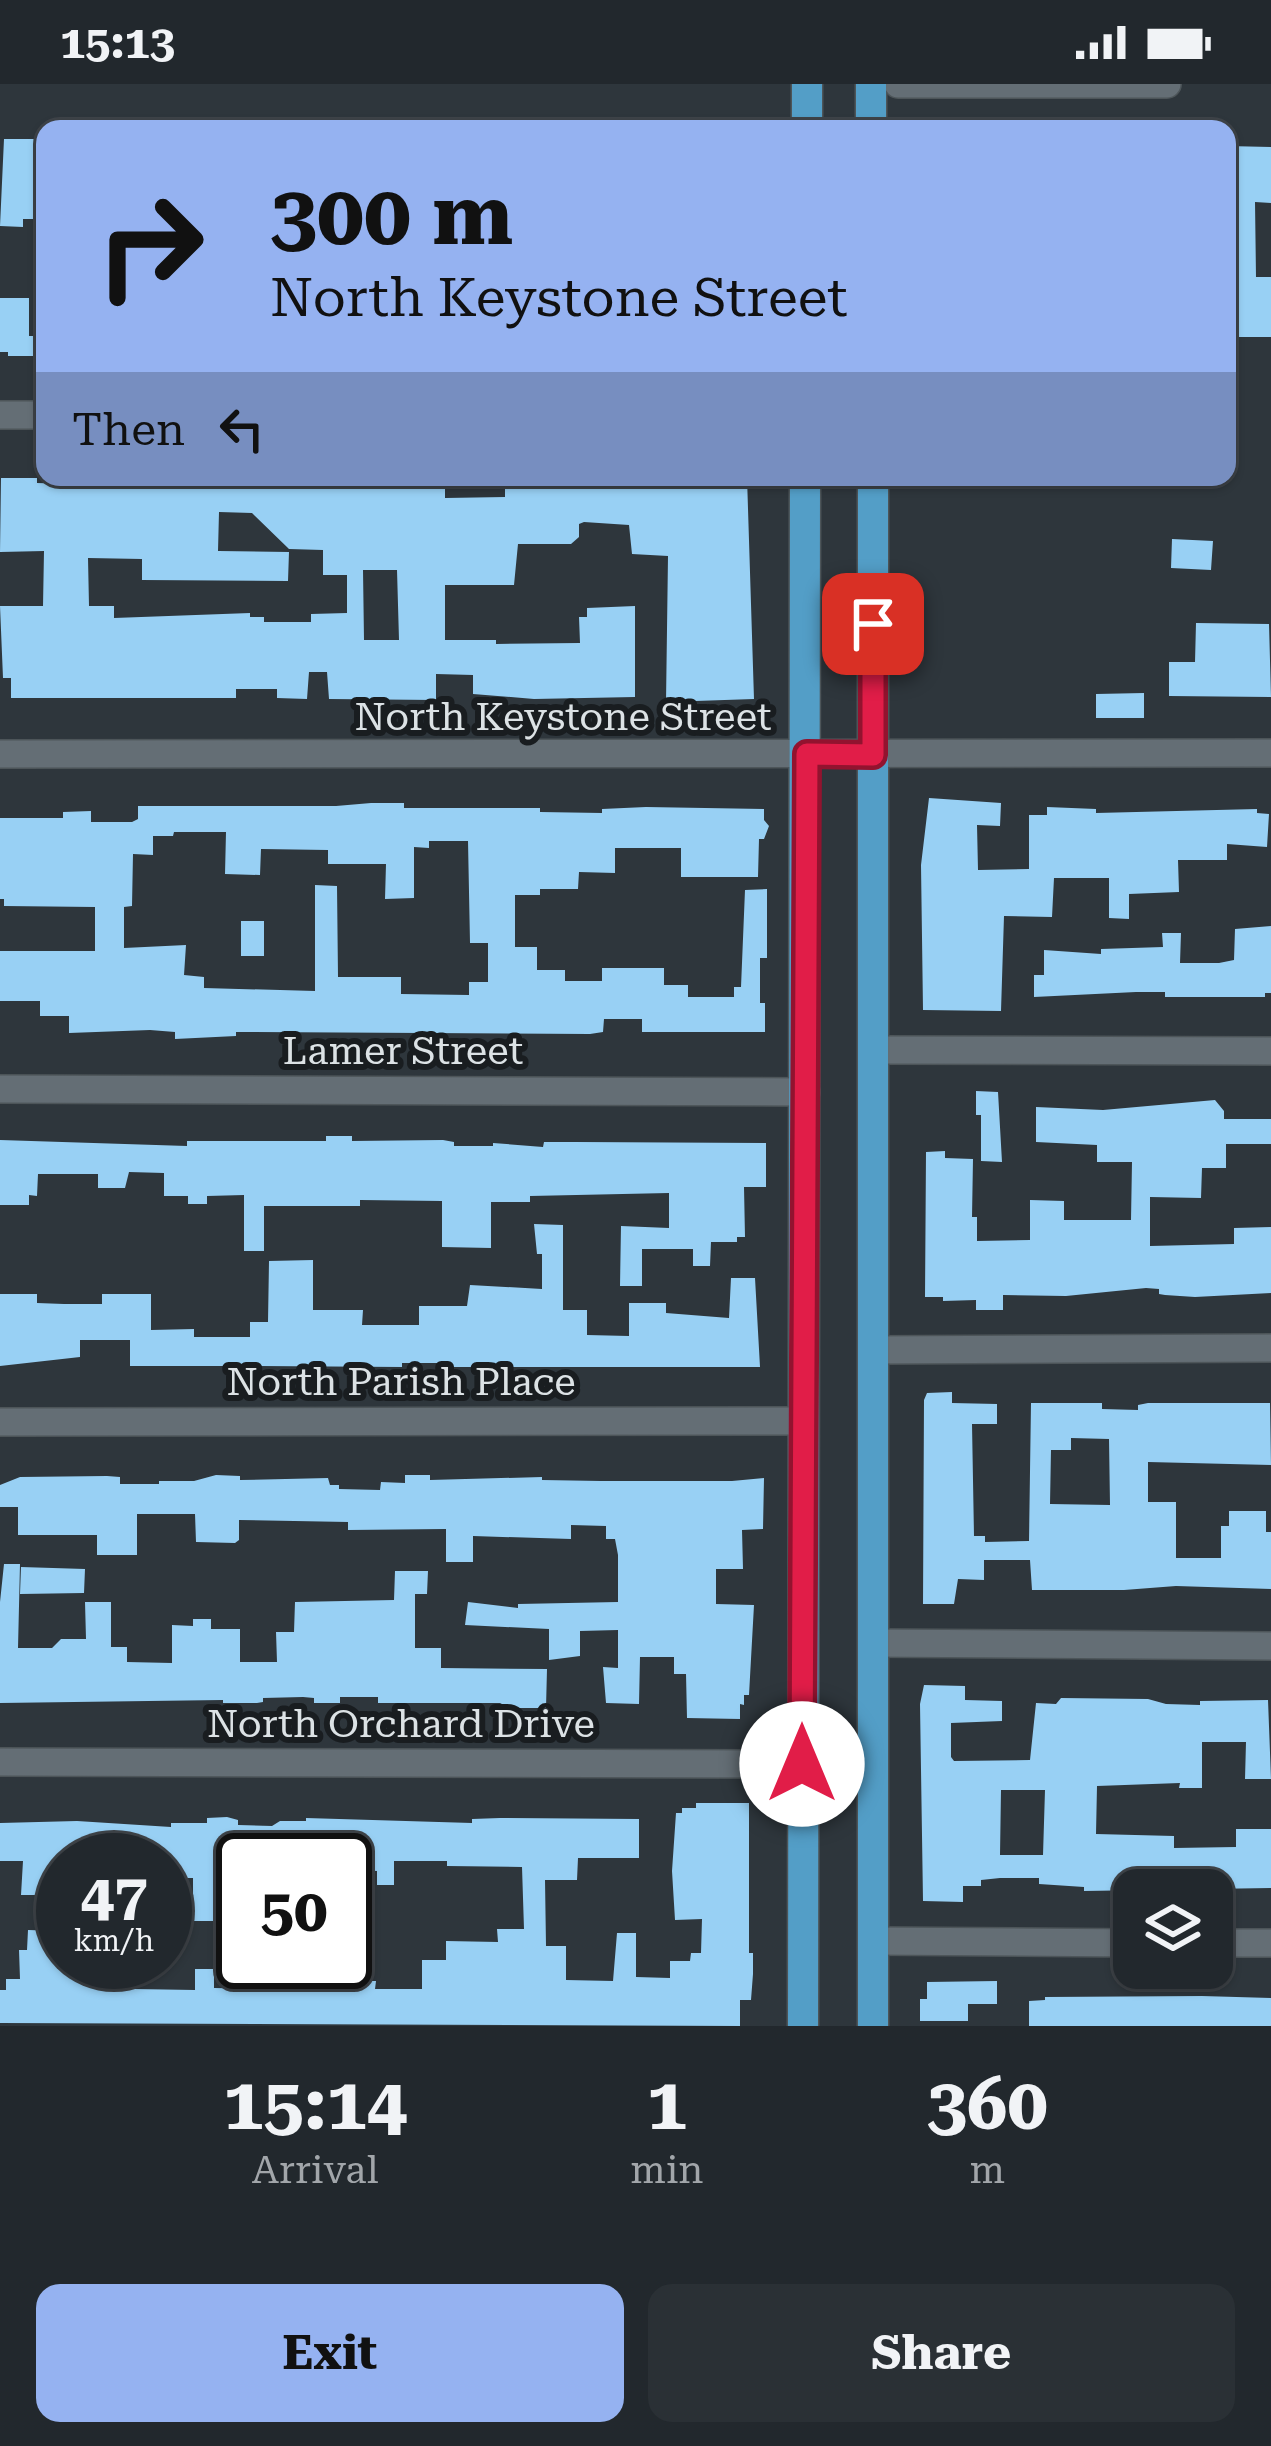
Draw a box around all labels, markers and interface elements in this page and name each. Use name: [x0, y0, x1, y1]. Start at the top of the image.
text: 15:13: [60, 16, 175, 69]
text: 300 m: [270, 166, 513, 264]
icon: right: [72, 168, 228, 324]
text: North Keystone Street: [270, 266, 848, 329]
icon: left: [209, 396, 275, 462]
text: Then: [72, 403, 185, 456]
pin: [822, 573, 924, 675]
icon: arrive: [840, 591, 906, 657]
street label: North Keystone Street: [354, 694, 772, 740]
street label: Lamer Street: [283, 1028, 523, 1074]
street label: North Parish Place: [226, 1359, 576, 1405]
street label: North Orchard Drive: [207, 1701, 595, 1747]
position arrow: [739, 1701, 865, 1827]
speed limit sign: 50: [216, 1833, 372, 1989]
text: 47: [80, 1860, 148, 1931]
map controls: [1113, 1869, 1233, 1989]
button: layers: [1113, 1869, 1233, 1989]
text: km/h: [74, 1923, 154, 1958]
text: 15:14: [223, 2062, 407, 2147]
text: 1: [647, 2062, 687, 2147]
text: 360: [927, 2062, 1048, 2147]
text: Arrival: [252, 2147, 379, 2193]
text: min: [630, 2147, 704, 2193]
text: m: [969, 2147, 1005, 2193]
button: Exit: [36, 2284, 624, 2422]
button: Share: [648, 2284, 1235, 2422]

